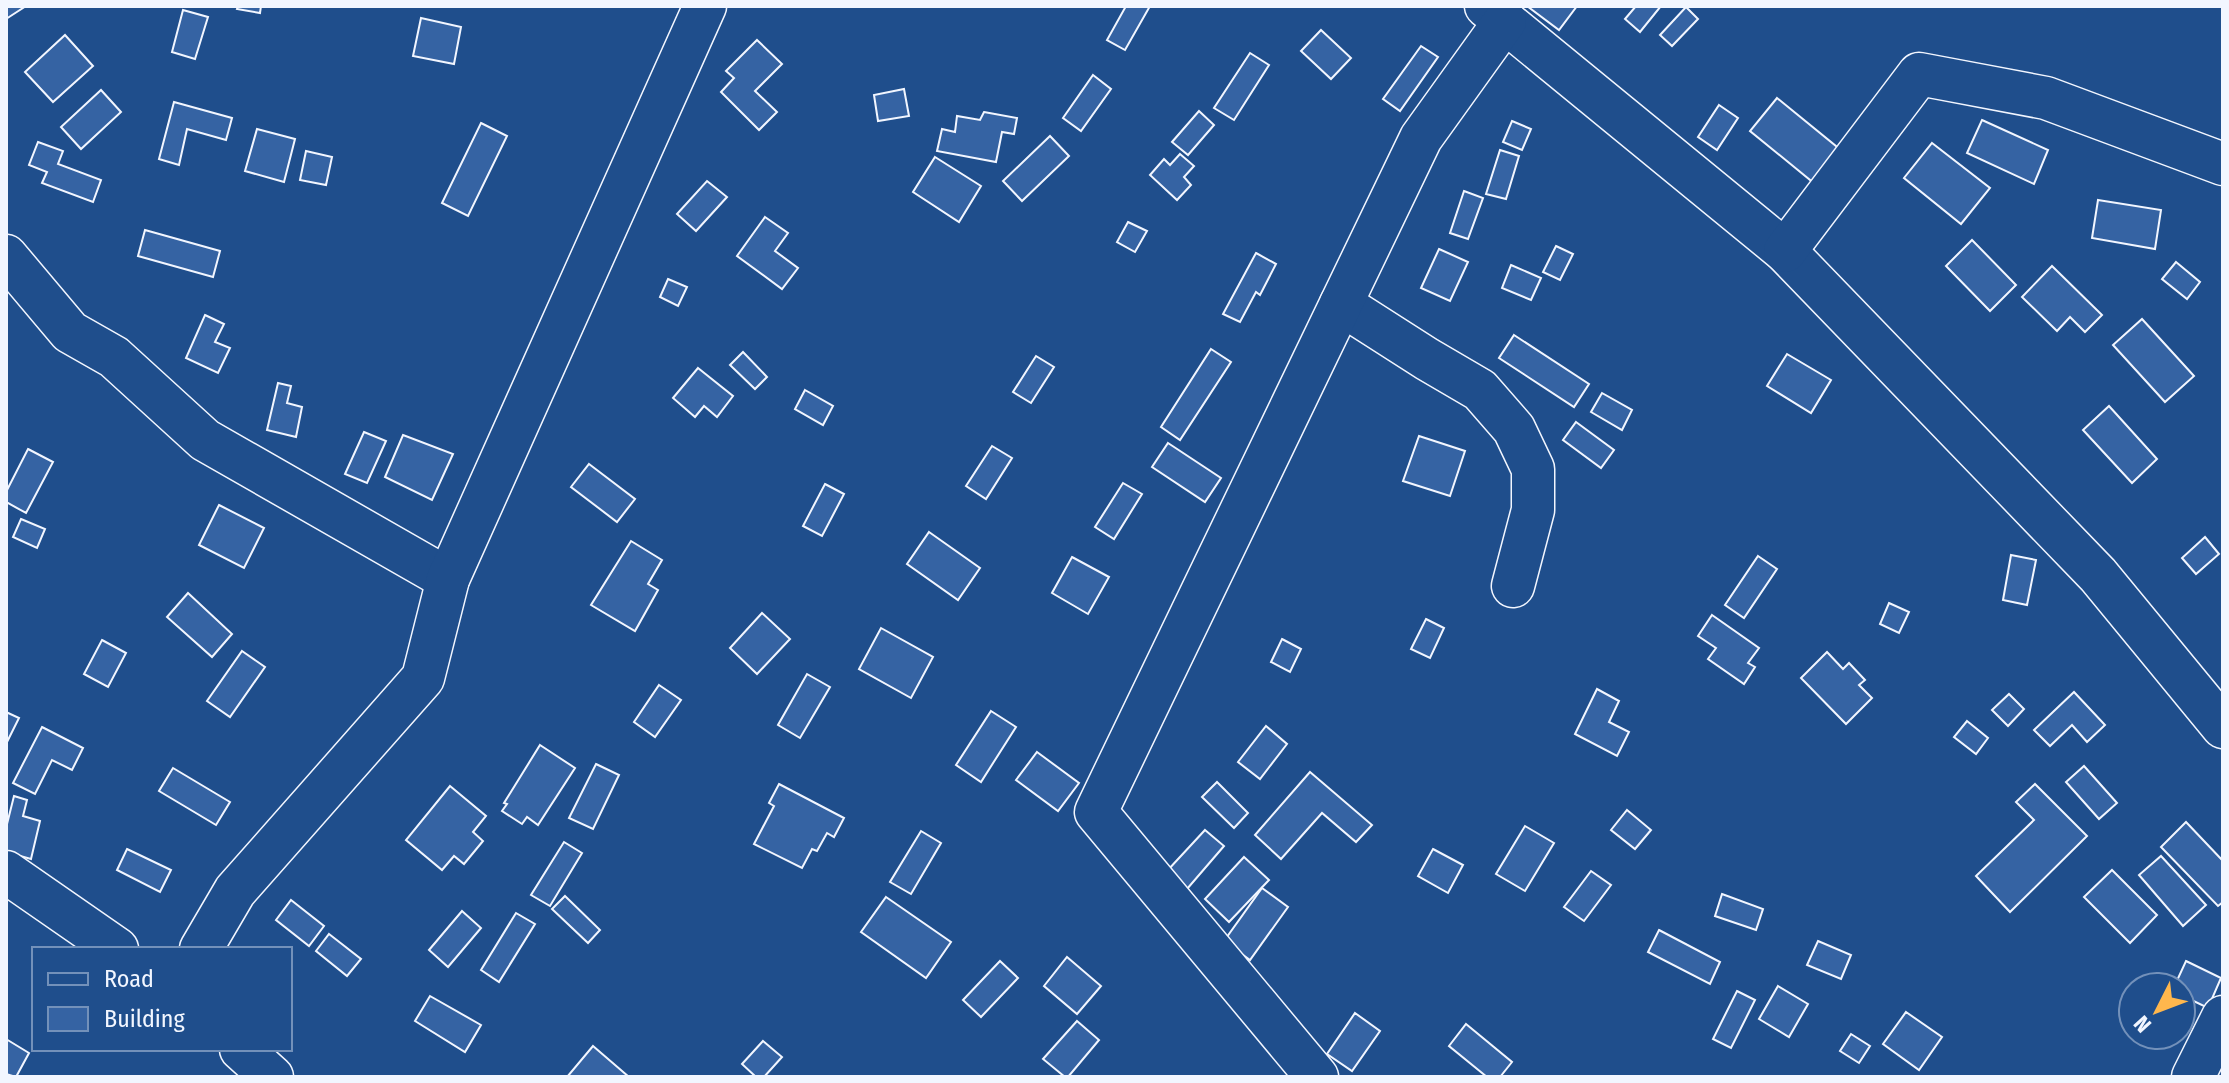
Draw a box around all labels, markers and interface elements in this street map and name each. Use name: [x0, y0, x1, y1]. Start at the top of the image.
legend: [32, 947, 292, 1051]
text: Road: [104, 965, 154, 993]
north arrow: [2117, 971, 2197, 1051]
text: Building: [104, 1005, 186, 1033]
text: N: [2128, 1010, 2157, 1038]

